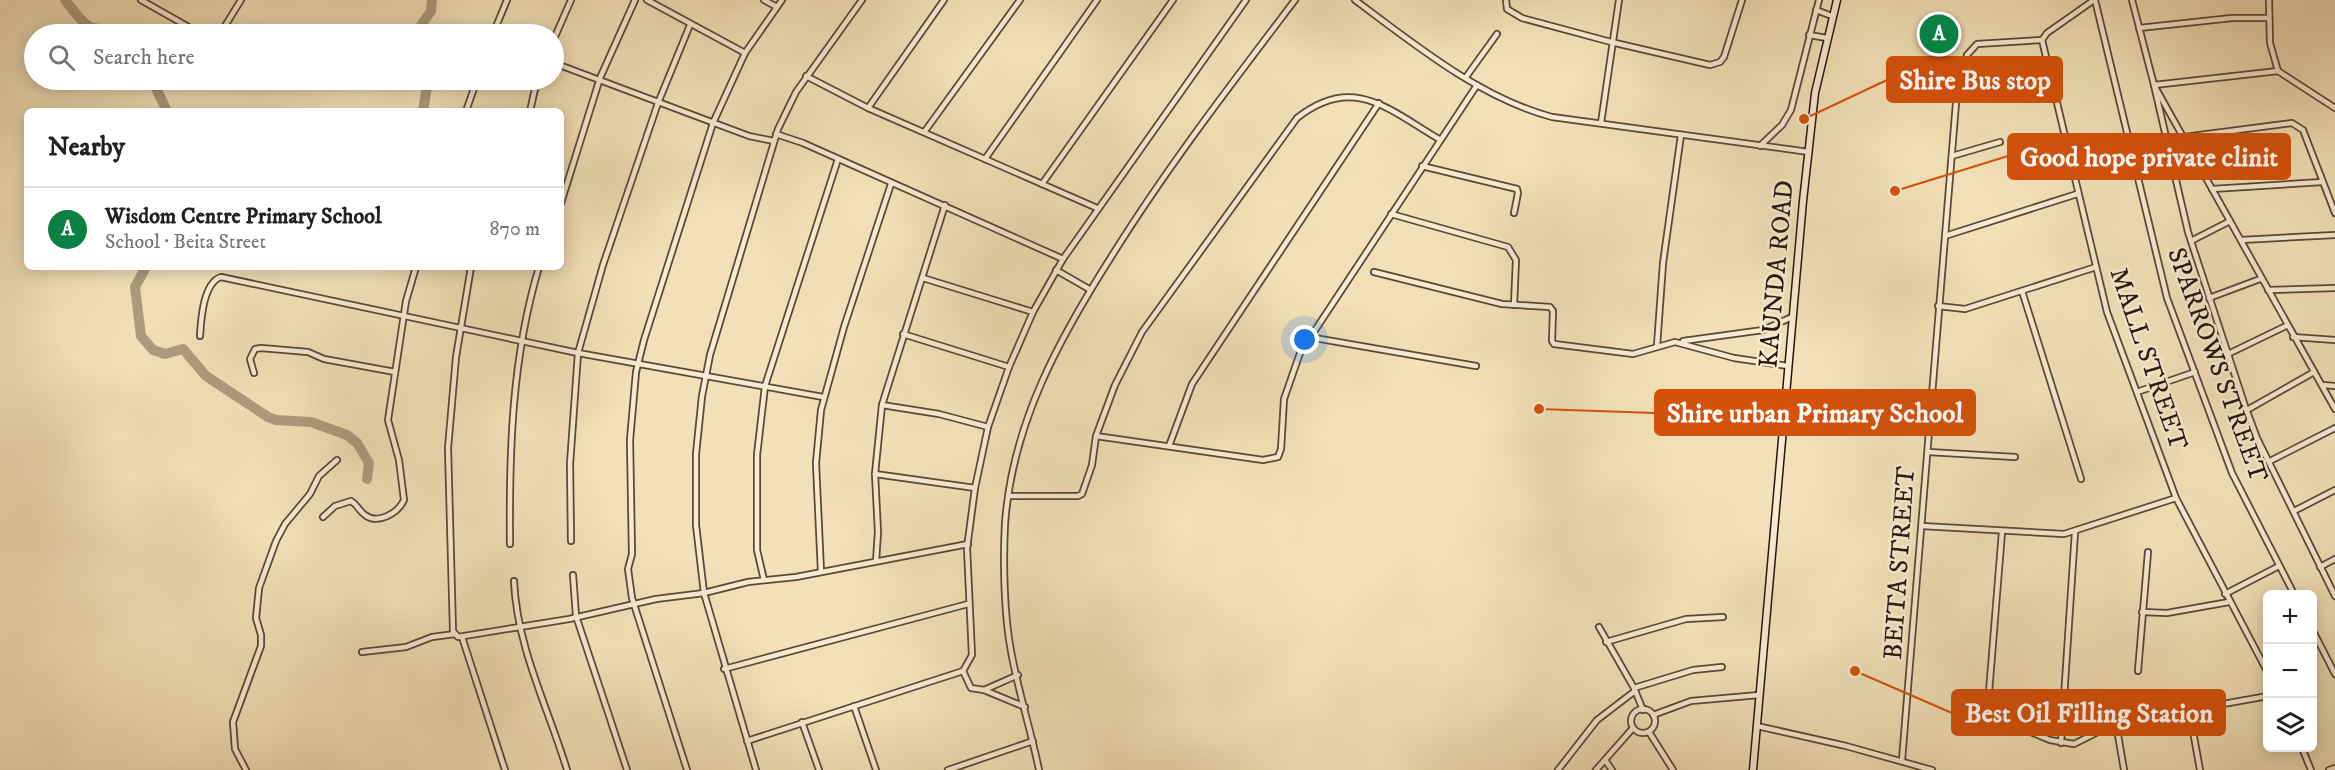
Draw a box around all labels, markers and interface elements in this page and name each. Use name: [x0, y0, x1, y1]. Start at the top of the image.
pin: A: [1920, 12, 1958, 57]
search box: [24, 24, 564, 90]
icon: search: [45, 41, 78, 74]
text: Search here: [93, 44, 195, 71]
callout: Shire Bus stop: [1887, 57, 2062, 102]
text: Shire Bus stop: [1899, 64, 2051, 98]
text: Nearby: [48, 131, 125, 164]
callout: Good hope private clinit: [2008, 134, 2290, 179]
text: Good hope private clinit: [2020, 141, 2278, 175]
street label: KAUNDA ROAD: [1752, 179, 1802, 369]
text: Wisdom Centre Primary School: [105, 203, 382, 230]
text: A: [61, 217, 74, 242]
text: 870 m: [489, 217, 540, 242]
text: School · Beita Street: [105, 230, 266, 255]
street label: SPARROWS STREET: [2159, 243, 2275, 487]
street label: MALL STREET: [2101, 264, 2195, 455]
your location: [1290, 325, 1319, 354]
callout: Shire urban Primary School: [1655, 390, 1975, 435]
text: Shire urban Primary School: [1667, 397, 1964, 431]
street label: BEITA STREET: [1877, 465, 1923, 661]
map controls: [2263, 590, 2317, 752]
button: +: [2263, 590, 2317, 644]
button: −: [2263, 644, 2317, 698]
callout: Best Oil Filling Station: [1952, 690, 2225, 735]
text: Best Oil Filling Station: [1965, 697, 2214, 731]
button: layers: [2263, 698, 2317, 752]

